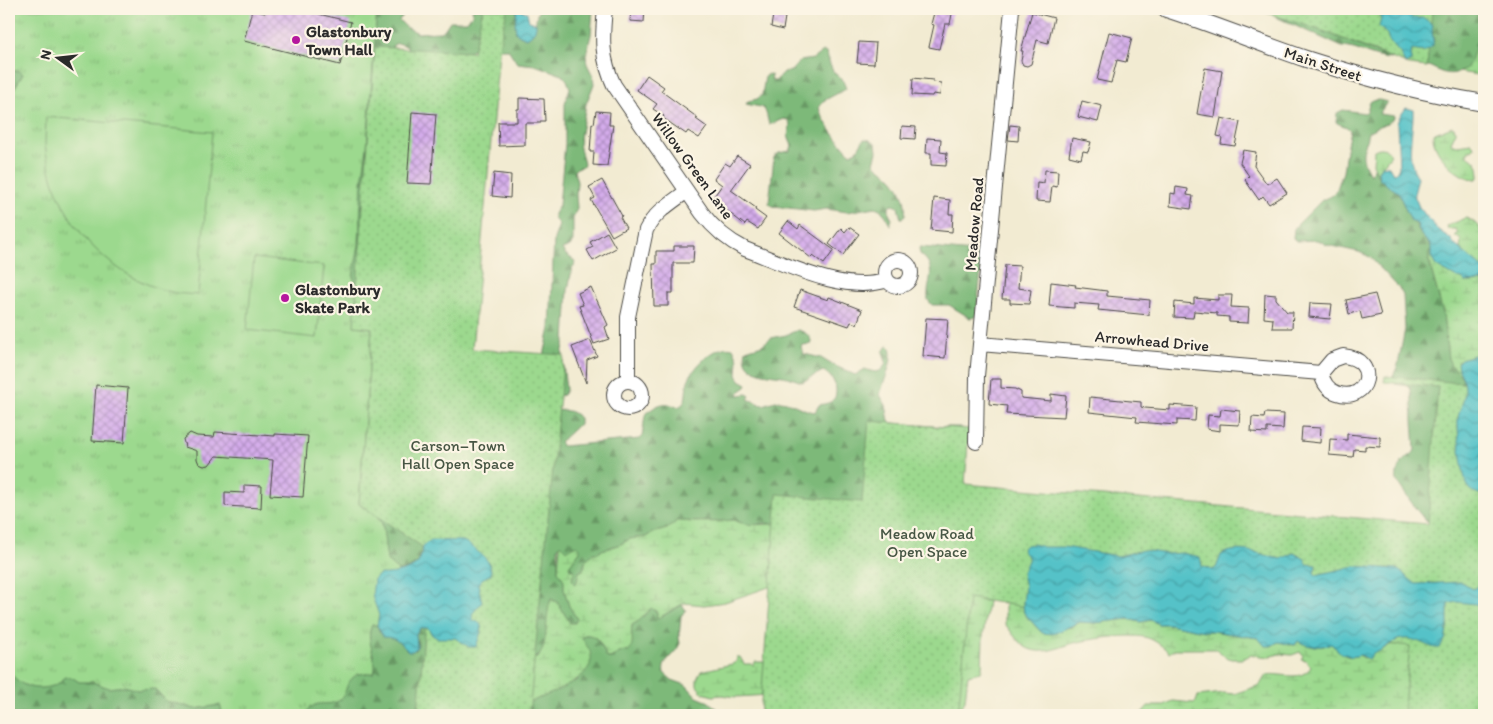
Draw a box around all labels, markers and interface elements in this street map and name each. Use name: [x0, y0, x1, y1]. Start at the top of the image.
place label: Glastonbury Town Hall: [305, 22, 392, 59]
north arrow: [32, 32, 82, 82]
marker: Glastonbury Town Hall: [290, 34, 302, 46]
street label: Main Street: [1282, 43, 1364, 85]
text: N: [36, 48, 55, 62]
street label: Willow Green Lane: [648, 109, 738, 223]
street label: Meadow Road: [960, 176, 988, 272]
place label: Glastonbury Skate Park: [295, 280, 381, 317]
marker: Glastonbury Skate Park: [279, 292, 291, 304]
street label: Arrowhead Drive: [1094, 327, 1210, 355]
park label: Carson–Town Hall Open Space: [402, 436, 514, 473]
park label: Meadow Road Open Space: [880, 524, 974, 561]

